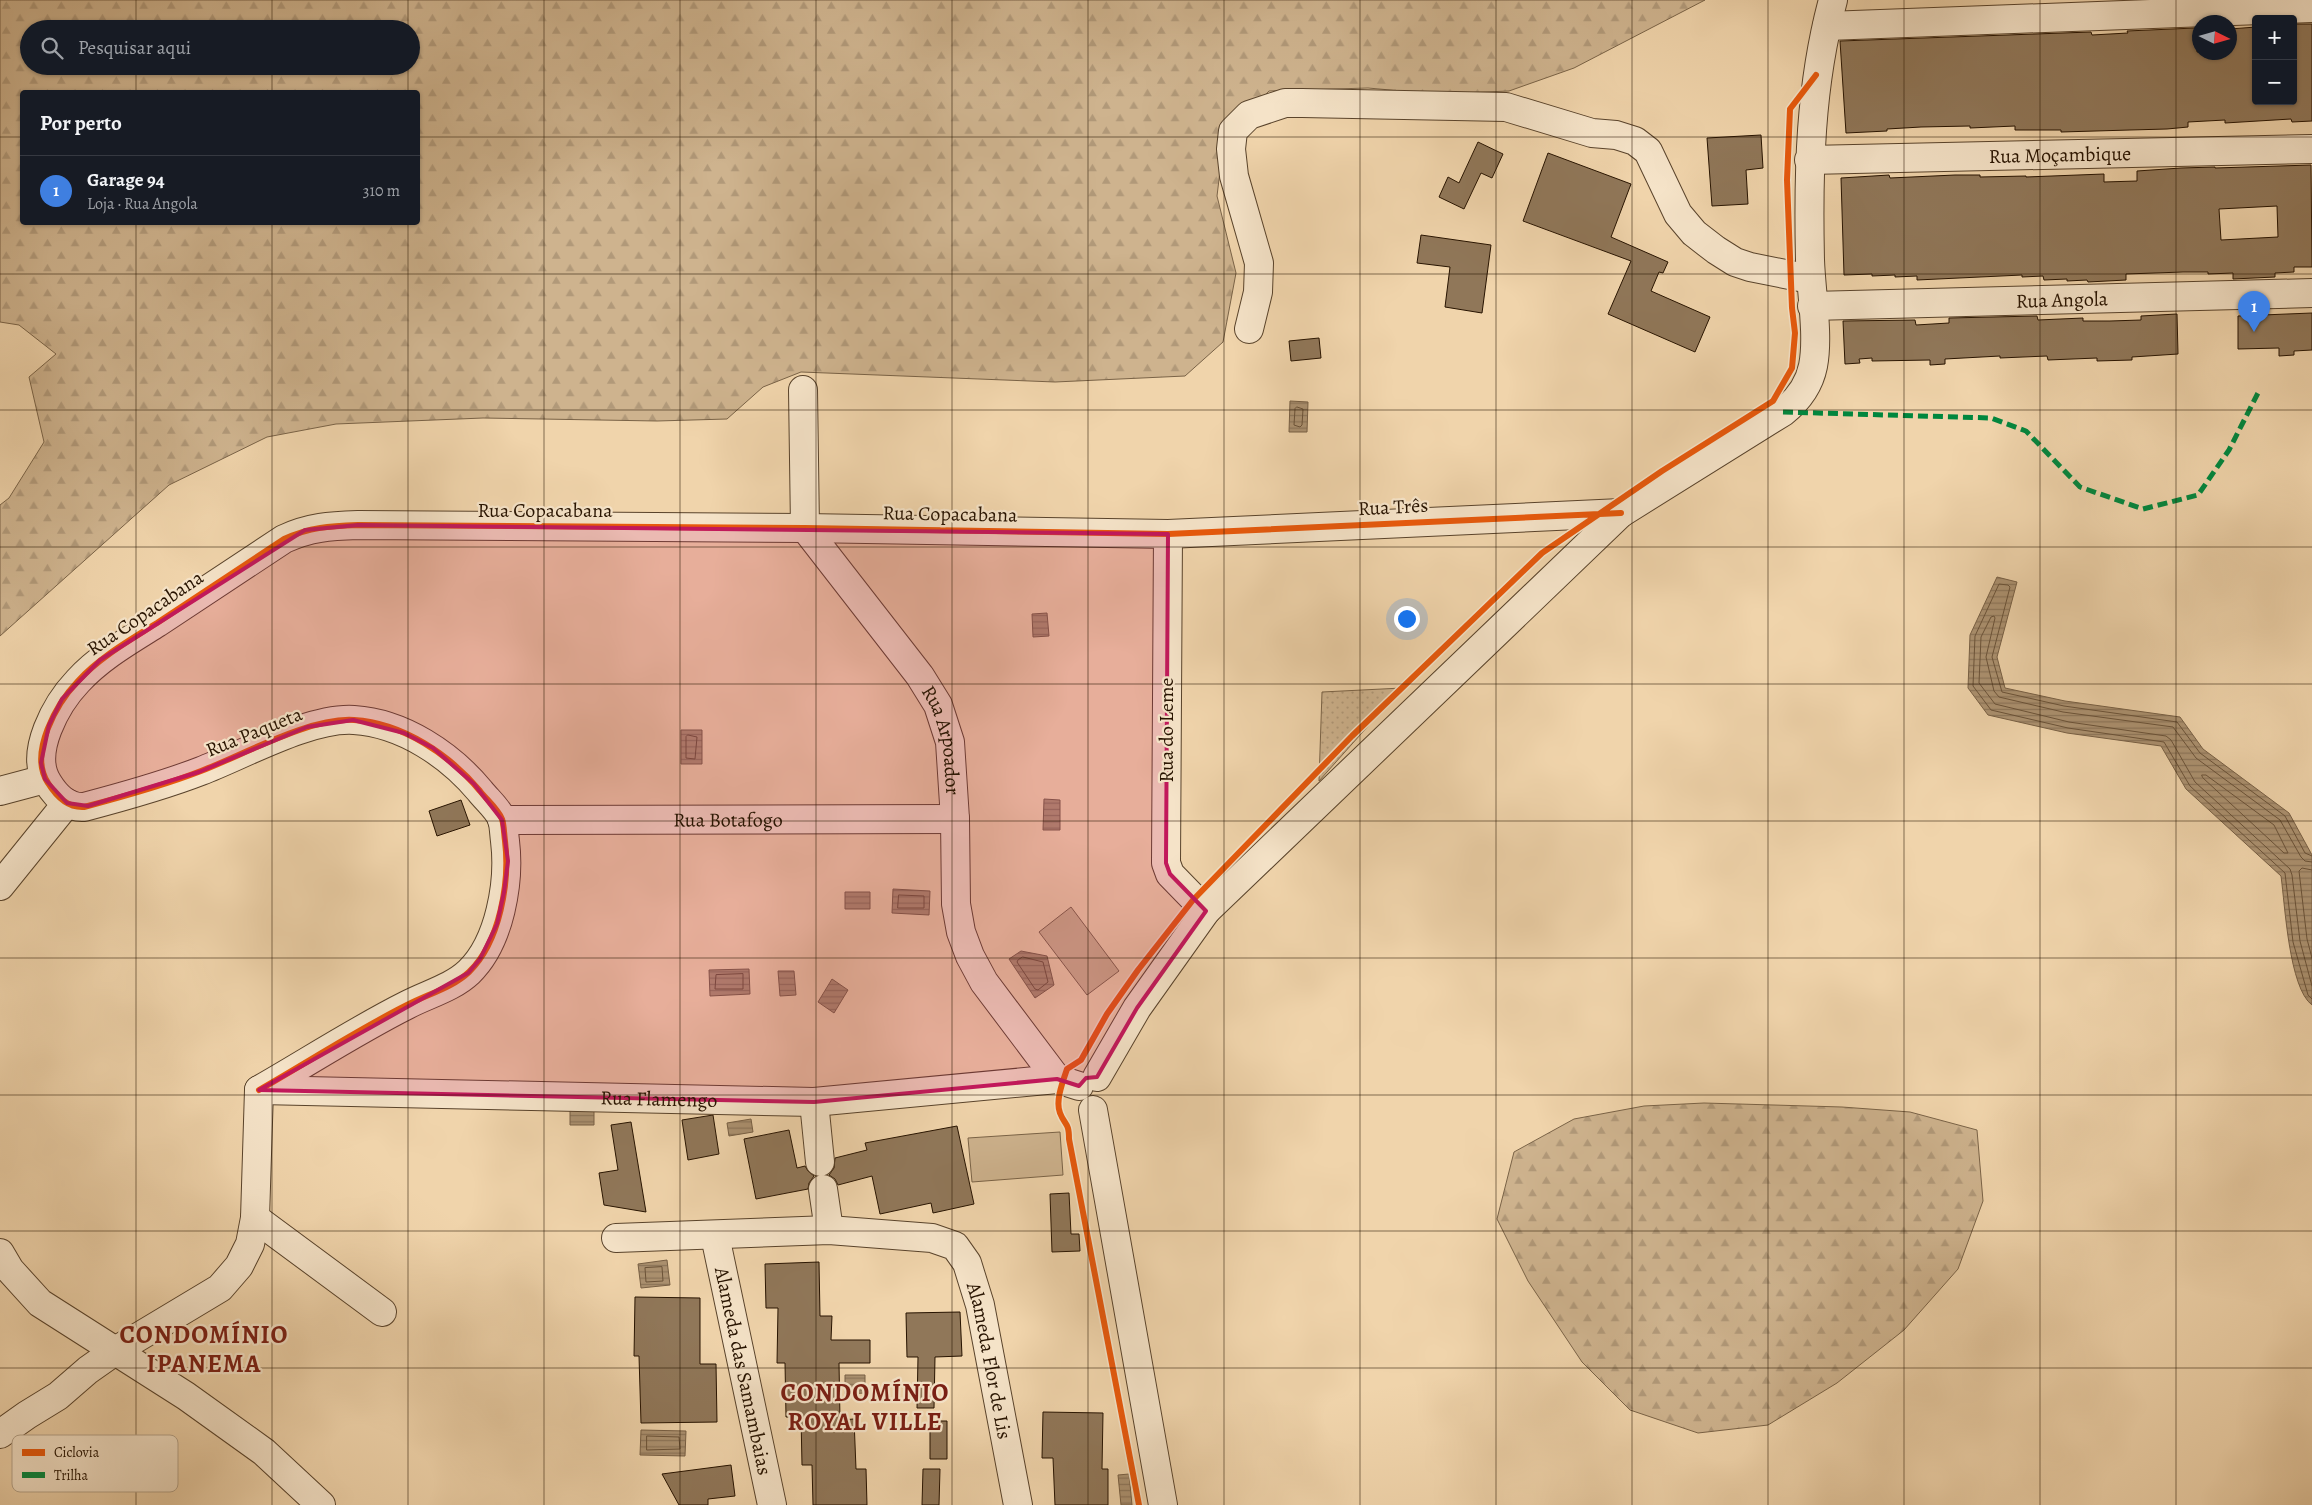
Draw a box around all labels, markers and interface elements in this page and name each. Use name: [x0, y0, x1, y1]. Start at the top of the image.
north arrow: [2192, 15, 2237, 60]
map controls: [2252, 15, 2297, 105]
button: +: [2252, 15, 2297, 60]
search box: [20, 20, 420, 75]
icon: search: [38, 34, 66, 62]
text: Pesquisar aqui: [78, 35, 191, 61]
button: −: [2252, 60, 2297, 105]
text: Por perto: [40, 109, 122, 137]
street label: Rua Moçambique: [1988, 139, 2131, 170]
text: Garage 94: [87, 167, 165, 193]
text: 1: [53, 180, 59, 202]
text: 310 m: [363, 180, 400, 202]
text: Loja · Rua Angola: [87, 193, 198, 215]
street label: Rua Angola: [2015, 285, 2109, 314]
pin: 1: [2238, 291, 2270, 332]
street label: Rua Três: [1357, 492, 1429, 522]
street label: Rua Copacabana: [477, 497, 613, 524]
street label: Rua Copacabana: [882, 499, 1018, 529]
street label: Rua Copacabana: [81, 564, 209, 662]
your location: [1394, 606, 1420, 632]
street label: Rua do Leme: [1153, 677, 1180, 783]
street label: Rua Arpoador: [915, 680, 967, 796]
street label: Rua Paqueta: [202, 700, 307, 764]
street label: Rua Botafogo: [673, 806, 783, 833]
street label: Rua Flamengo: [600, 1084, 718, 1113]
street label: Alameda das Samambaias: [708, 1264, 779, 1477]
street label: Alameda Flor de Lis: [960, 1278, 1019, 1441]
district label: CONDOMÍNIO IPANEMA: [120, 1318, 288, 1381]
district label: CONDOMÍNIO ROYAL VILLE: [781, 1376, 949, 1439]
legend: [12, 1435, 178, 1492]
text: Ciclovia: [54, 1443, 100, 1462]
text: Trilha: [54, 1466, 88, 1485]

